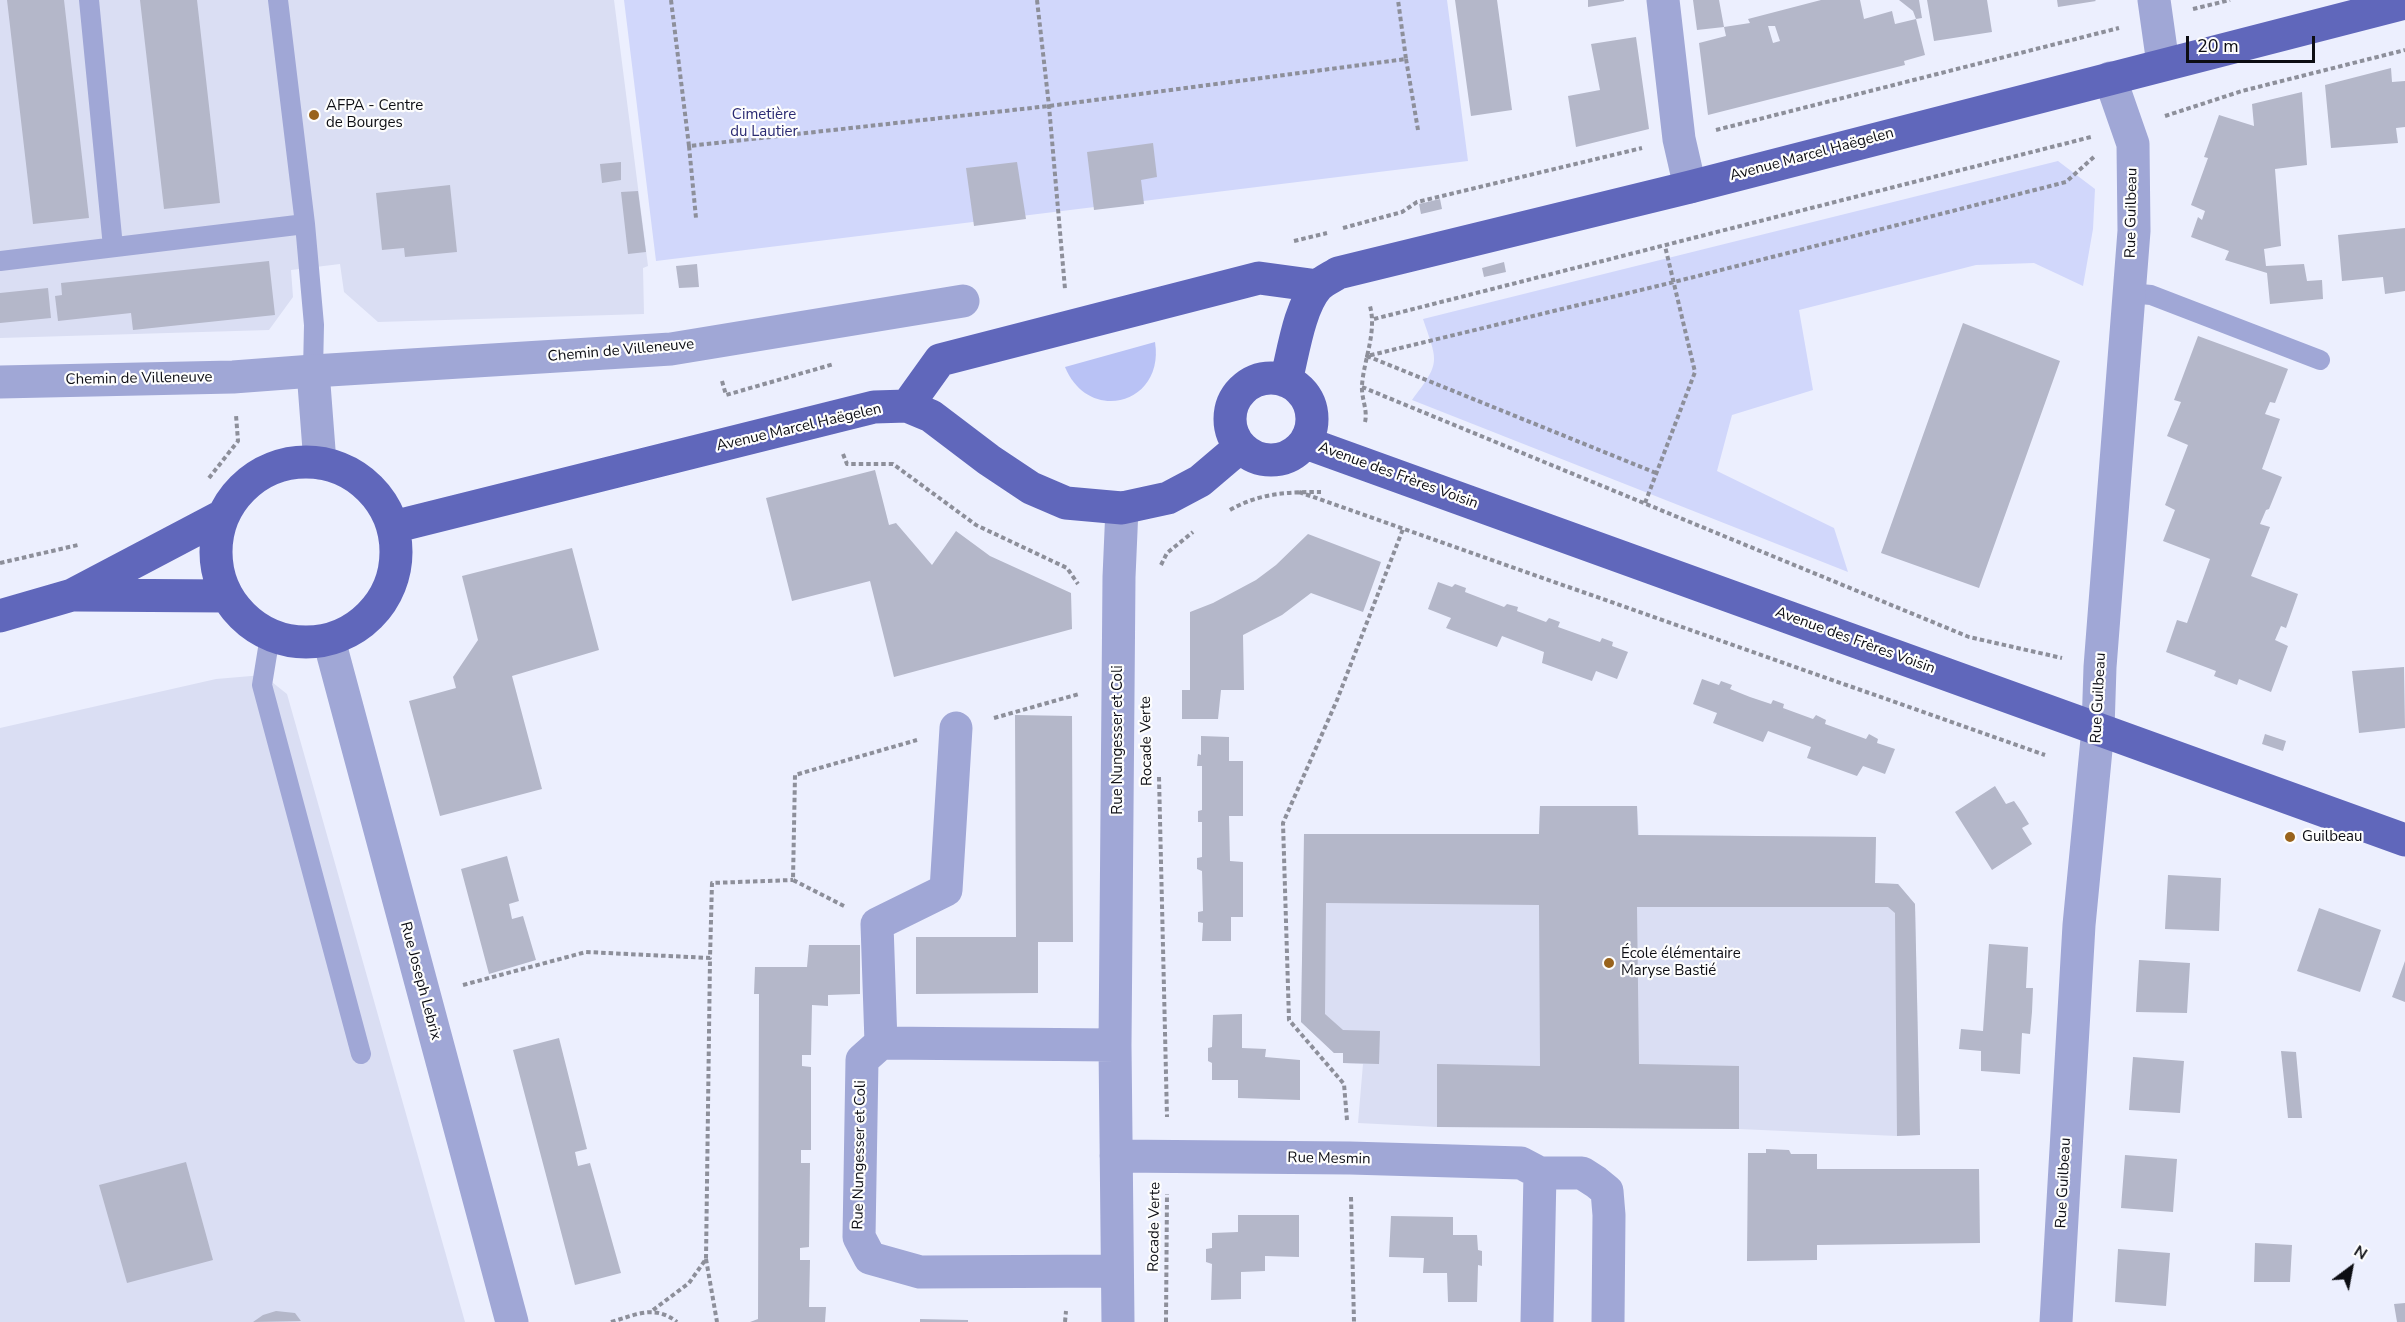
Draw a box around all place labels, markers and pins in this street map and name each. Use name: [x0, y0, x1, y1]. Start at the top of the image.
place label: AFPA - Centre de Bourges: [326, 97, 423, 132]
marker: AFPA - Centre de Bourges: [307, 108, 321, 122]
place label: Guilbeau: [2302, 828, 2362, 846]
marker: Guilbeau: [2283, 830, 2297, 844]
place label: École élémentaire Maryse Bastié: [1621, 945, 1741, 980]
marker: École élémentaire Maryse Bastié: [1602, 956, 1616, 970]

